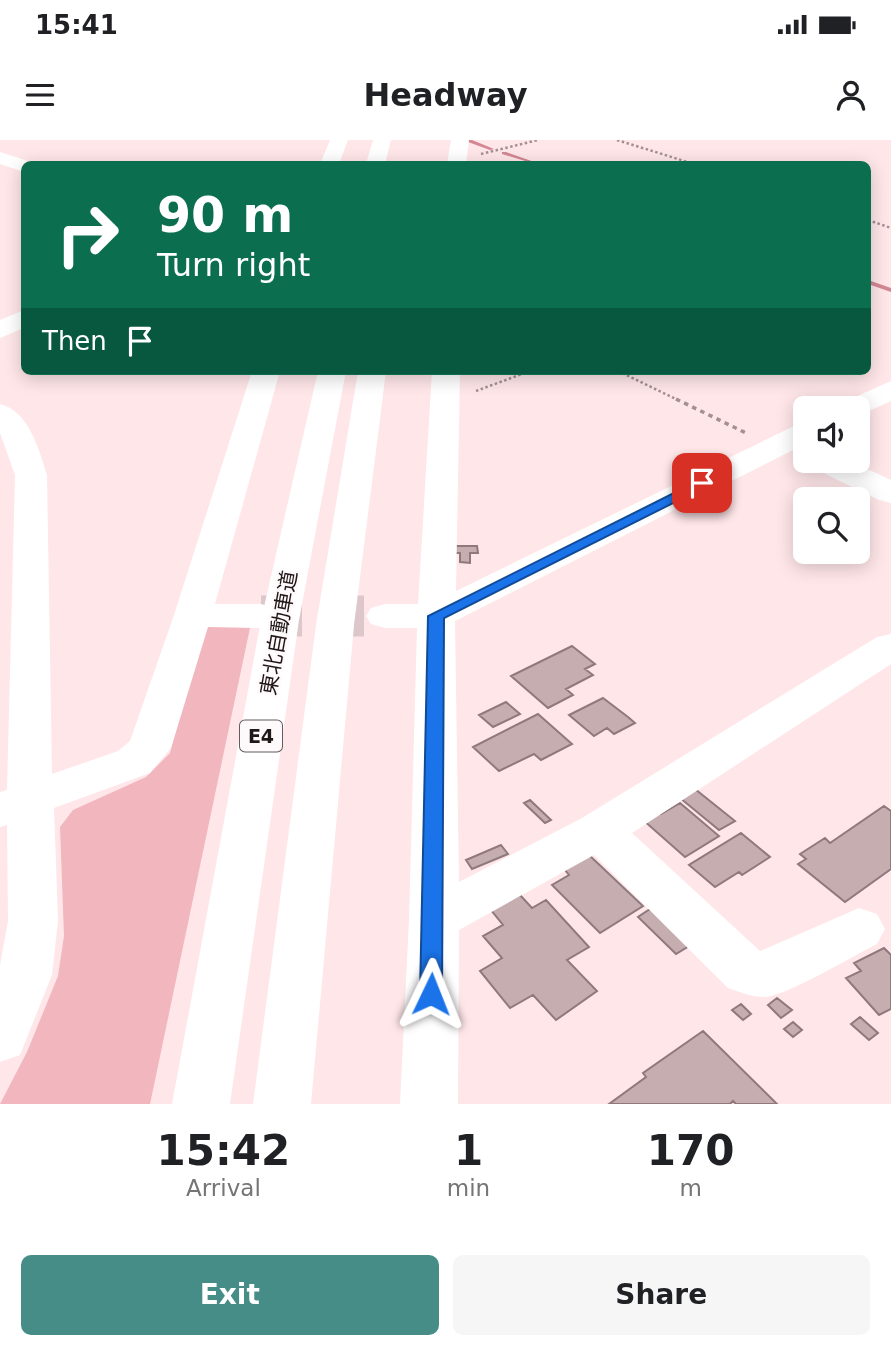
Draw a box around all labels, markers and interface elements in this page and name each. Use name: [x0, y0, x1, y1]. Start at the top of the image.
text: 15:41: [35, 10, 118, 40]
icon: menu: [21, 76, 59, 114]
text: Headway: [363, 76, 528, 114]
icon: person: [832, 76, 870, 114]
text: 90 m: [157, 187, 293, 244]
icon: right: [42, 189, 133, 280]
text: Turn right: [157, 246, 310, 284]
icon: arrive: [121, 322, 159, 360]
text: Then: [42, 326, 107, 356]
map controls: [793, 396, 870, 564]
button: sound: [793, 396, 870, 473]
pin: [672, 453, 732, 513]
icon: arrive: [683, 464, 721, 502]
button: search: [793, 487, 870, 564]
street label: 東北自動車道: [256, 569, 302, 697]
road number: E4: [240, 720, 282, 751]
position arrow: [394, 957, 468, 1031]
text: 15:42: [157, 1126, 290, 1175]
text: 1: [454, 1126, 483, 1175]
text: 170: [647, 1126, 734, 1175]
text: Arrival: [186, 1175, 261, 1201]
text: min: [447, 1175, 490, 1201]
text: m: [679, 1175, 702, 1201]
button: Exit: [21, 1255, 439, 1335]
button: Share: [453, 1255, 870, 1335]

